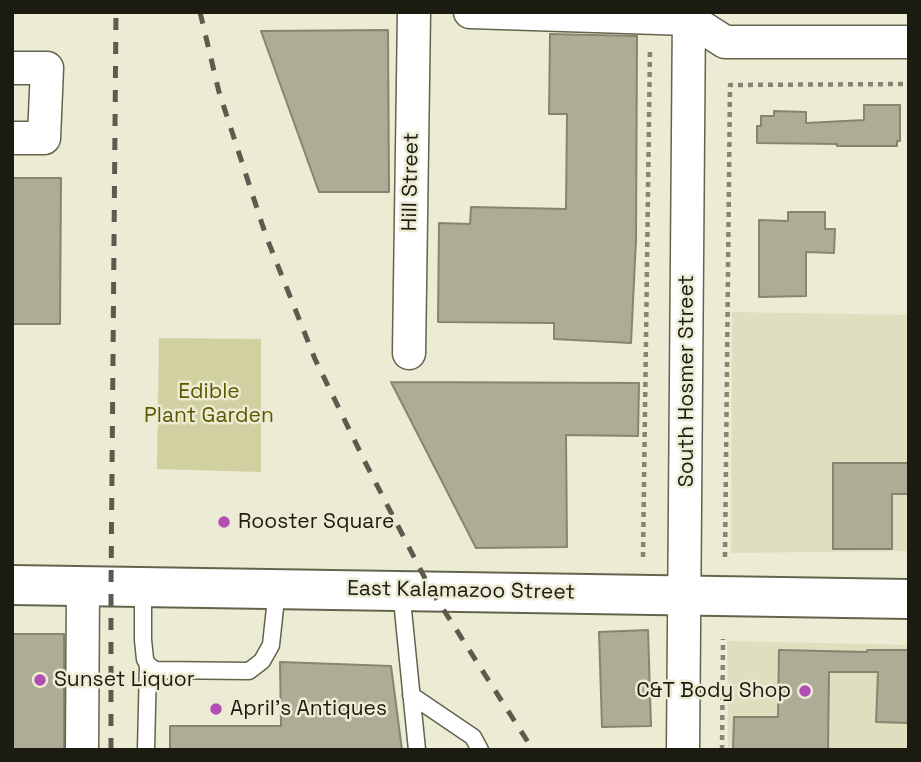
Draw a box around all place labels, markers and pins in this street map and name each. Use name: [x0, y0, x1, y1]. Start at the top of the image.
place label: Rooster Square: [238, 509, 394, 535]
marker: Rooster Square: [216, 514, 232, 530]
place label: Sunset Liquor: [54, 667, 195, 693]
marker: Sunset Liquor: [32, 672, 48, 688]
place label: C&T Body Shop: [636, 678, 791, 704]
marker: C&T Body Shop: [797, 683, 813, 699]
place label: April's Antiques: [230, 696, 387, 722]
marker: April's Antiques: [208, 701, 224, 717]

